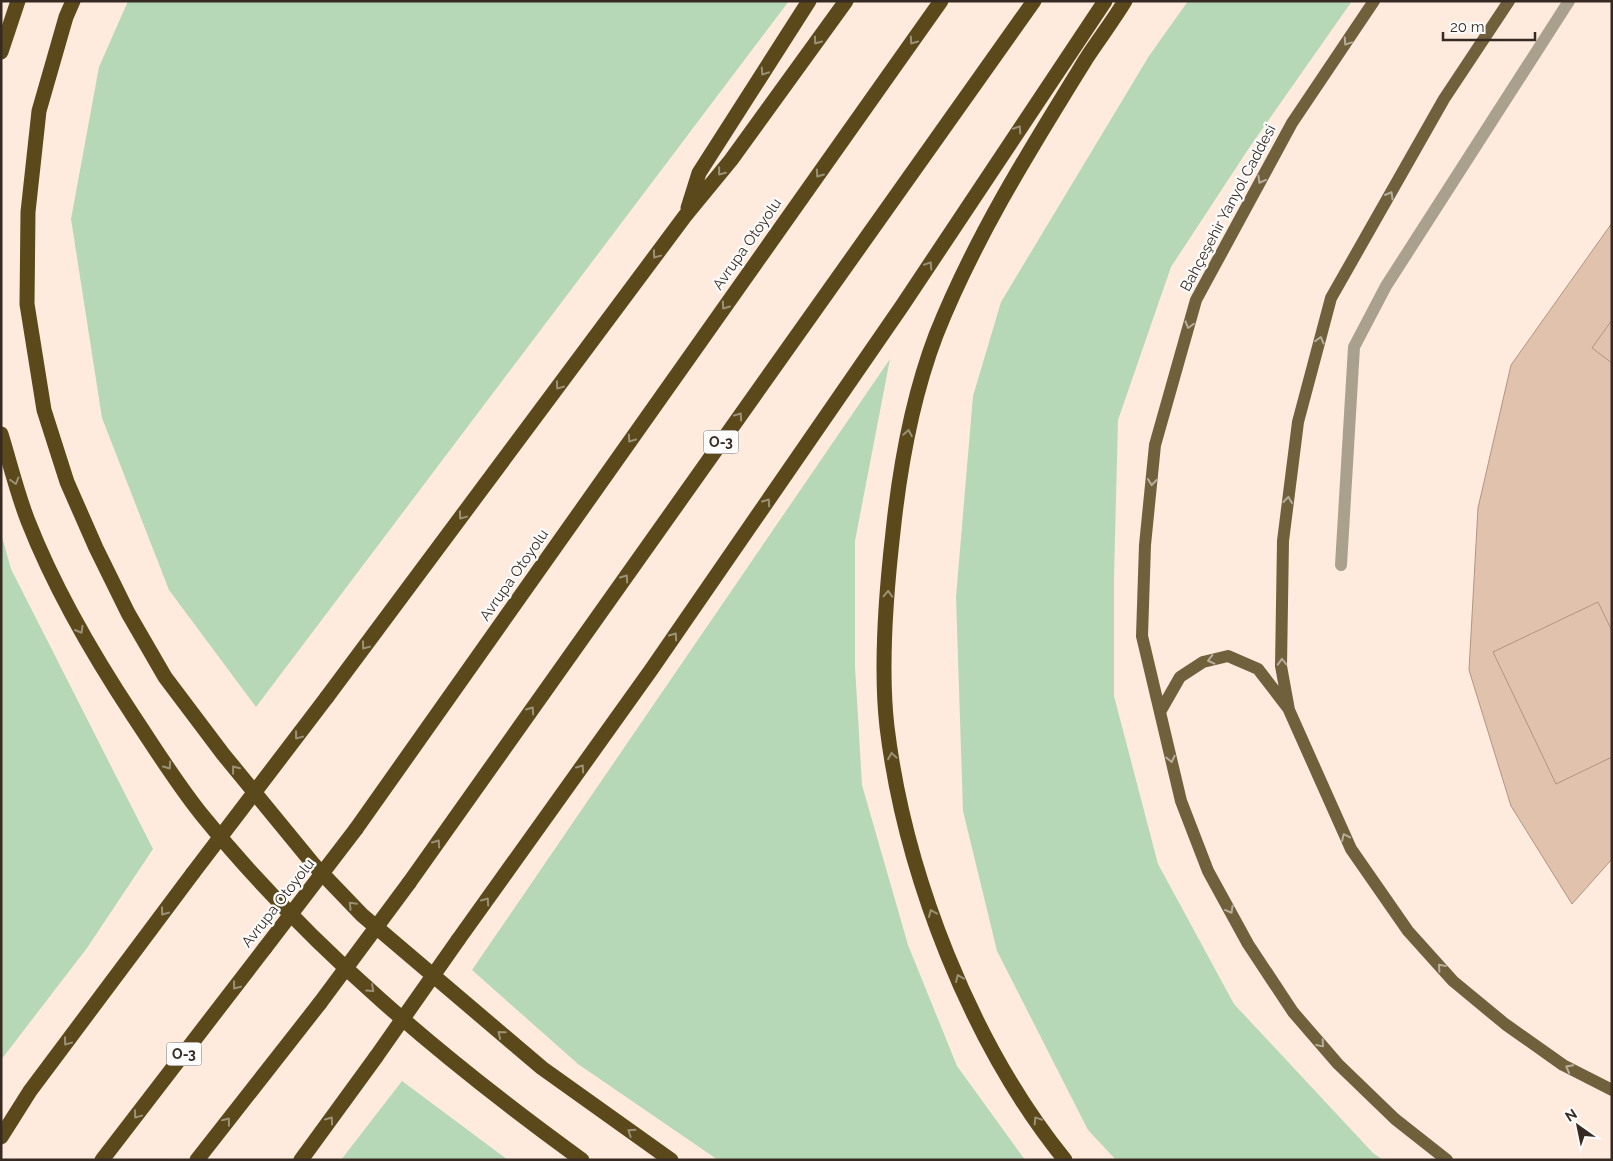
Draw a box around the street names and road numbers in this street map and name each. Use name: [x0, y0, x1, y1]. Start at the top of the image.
street label: Bahçeşehir Yanyol Caddesi: [1176, 122, 1280, 294]
street label: Avrupa Otoyolu: [709, 195, 785, 293]
road number: O-3: [704, 431, 738, 454]
street label: Avrupa Otoyolu: [476, 526, 552, 624]
street label: Avrupa Otoyolu: [238, 855, 318, 951]
road number: O-3: [166, 1042, 202, 1066]

